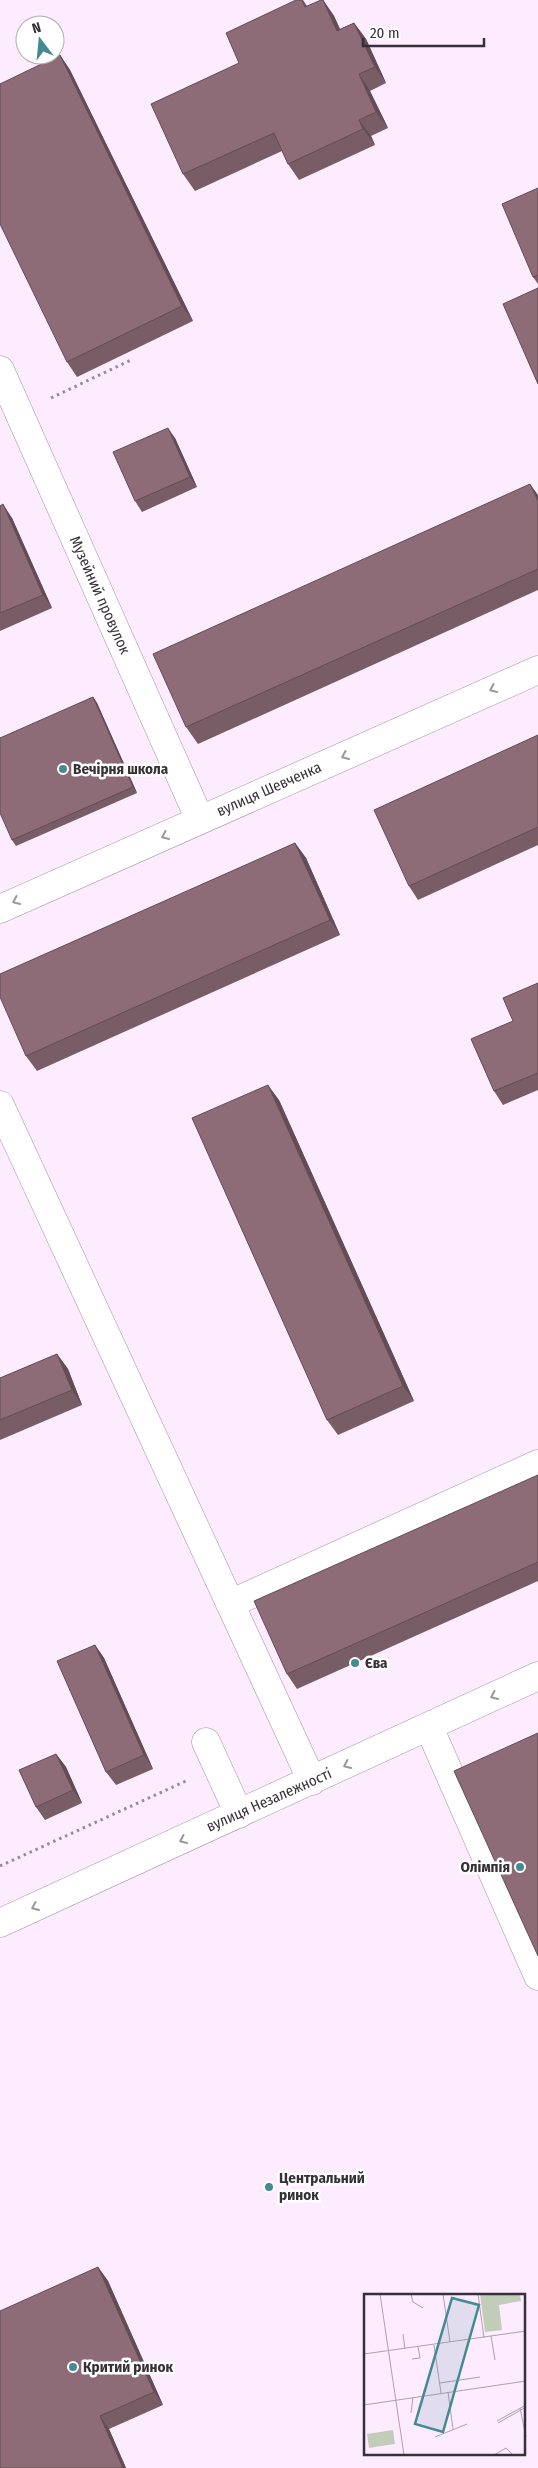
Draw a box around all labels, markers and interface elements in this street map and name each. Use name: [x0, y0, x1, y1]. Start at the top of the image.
north arrow: [15, 15, 65, 65]
scale bar: [363, 15, 484, 47]
text: N: [30, 19, 43, 37]
text: 20 m: [370, 24, 400, 42]
street label: Музейний провулок: [66, 533, 134, 657]
one-way arrow: [489, 683, 498, 694]
one-way arrow: [341, 749, 350, 760]
street label: вулиця Шевченка: [214, 758, 324, 820]
place label: Вечірня школа: [73, 760, 169, 778]
marker: Вечірня школа: [57, 763, 69, 775]
one-way arrow: [161, 829, 170, 840]
one-way arrow: [12, 895, 21, 906]
place label: Єва: [365, 1654, 388, 1672]
marker: Єва: [349, 1657, 361, 1669]
one-way arrow: [490, 1690, 499, 1701]
one-way arrow: [343, 1759, 352, 1769]
street label: вулиця Незалежності: [204, 1764, 334, 1836]
one-way arrow: [179, 1833, 188, 1844]
place label: Олімпія: [461, 1858, 510, 1876]
marker: Олімпія: [514, 1861, 526, 1873]
one-way arrow: [31, 1901, 40, 1911]
place label: Центральний ринок: [279, 2169, 365, 2204]
marker: Центральний ринок: [263, 2181, 275, 2193]
inset map: [364, 2294, 526, 2456]
place label: Критий ринок: [83, 2358, 174, 2376]
marker: Критий ринок: [67, 2361, 79, 2373]

